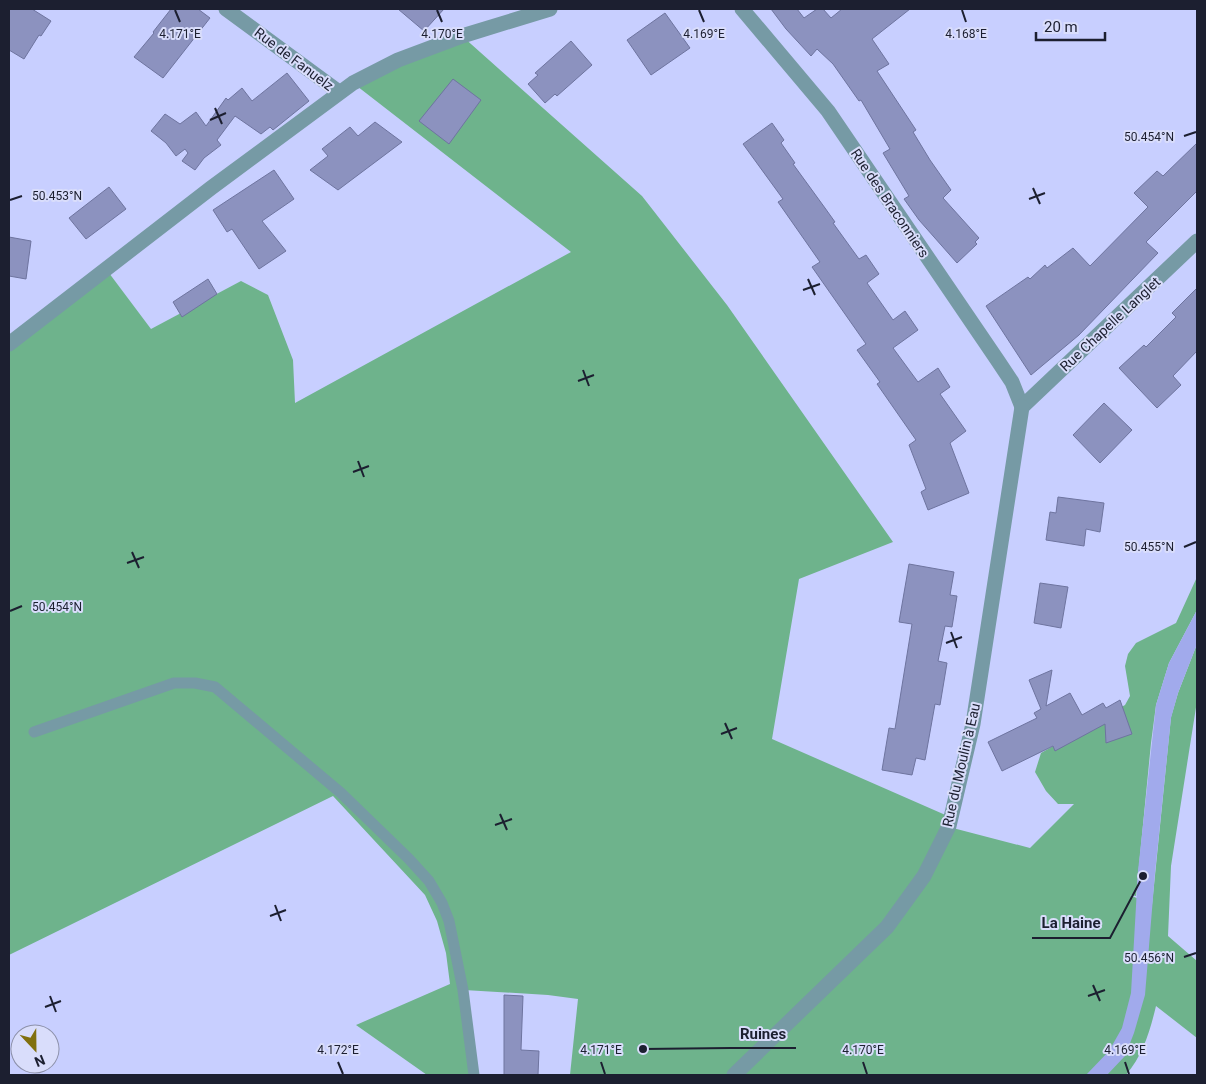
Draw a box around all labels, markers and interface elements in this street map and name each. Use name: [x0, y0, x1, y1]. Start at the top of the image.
scale bar: [1036, 10, 1105, 42]
text: 20 m: [1044, 18, 1078, 36]
street label: Rue de Fanuelz: [251, 24, 337, 94]
text: 4.171°E: [159, 27, 201, 41]
text: 4.170°E: [421, 27, 463, 41]
text: 4.169°E: [683, 27, 725, 41]
text: 4.168°E: [945, 27, 987, 41]
text: 50.454°N: [1124, 130, 1174, 144]
street label: Rue des Braconniers: [848, 146, 932, 260]
text: 50.453°N: [32, 189, 82, 203]
street label: Rue Chapelle Langlet: [1057, 273, 1164, 374]
text: 50.455°N: [1124, 540, 1174, 554]
text: 50.454°N: [32, 600, 82, 614]
street label: Rue du Moulin à Eau: [939, 701, 983, 829]
callout: La Haine: [1032, 908, 1110, 938]
text: La Haine: [1042, 914, 1100, 932]
text: 50.456°N: [1124, 951, 1174, 965]
callout: Ruines: [730, 1018, 796, 1048]
north arrow: [10, 1024, 60, 1074]
text: Ruines: [740, 1025, 786, 1043]
text: 4.172°E: [317, 1043, 359, 1057]
text: 4.171°E: [580, 1043, 622, 1057]
text: 4.170°E: [842, 1043, 884, 1057]
text: 4.169°E: [1104, 1043, 1146, 1057]
text: N: [32, 1052, 47, 1070]

